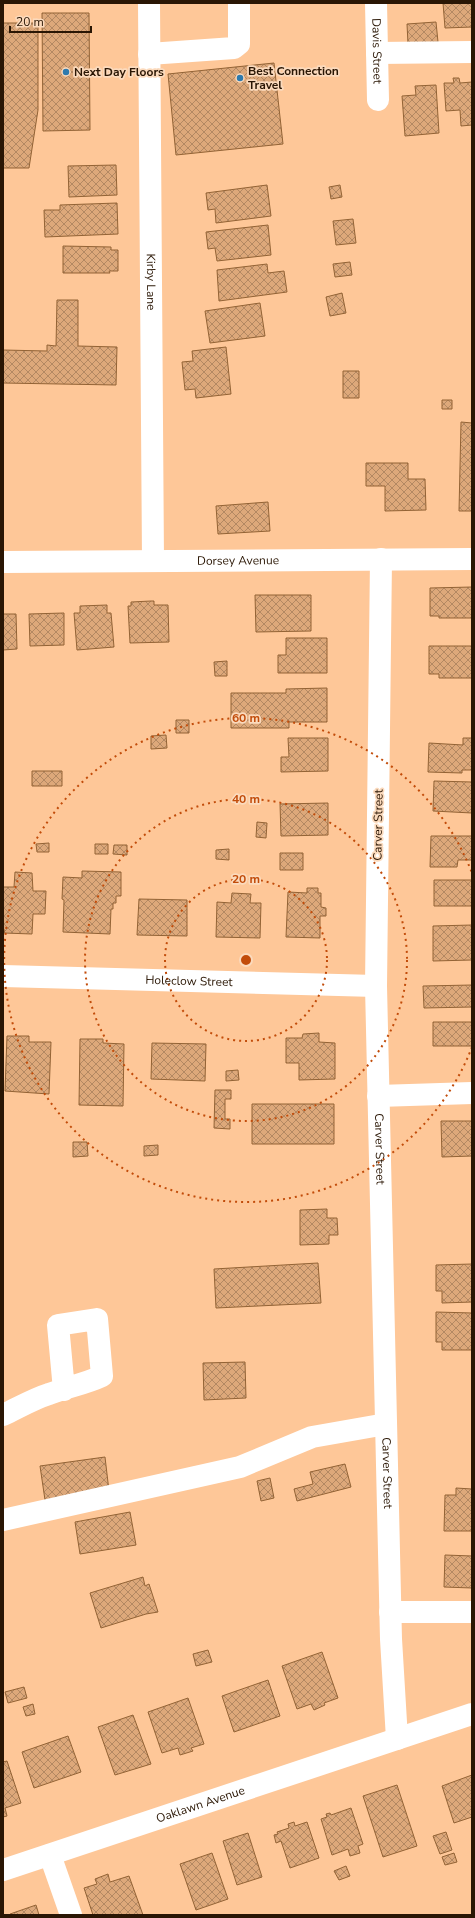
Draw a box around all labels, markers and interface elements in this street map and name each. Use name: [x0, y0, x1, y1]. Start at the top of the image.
scale bar: [10, 8, 91, 34]
text: 20 m: [16, 14, 44, 30]
street label: Davis Street: [368, 18, 386, 85]
place label: Best Connection Travel: [248, 63, 339, 93]
place label: Next Day Floors: [74, 64, 164, 80]
marker: Next Day Floors: [61, 67, 71, 77]
marker: Best Connection Travel: [235, 73, 245, 83]
street label: Kirby Lane: [143, 253, 159, 311]
street label: Dorsey Avenue: [197, 552, 279, 569]
text: 60 m: [232, 710, 260, 726]
street label: Carver Street: [369, 788, 387, 861]
text: 40 m: [232, 791, 260, 807]
text: 20 m: [232, 871, 260, 887]
centre of rings: [239, 953, 253, 967]
street label: Holeclow Street: [145, 972, 234, 990]
street label: Carver Street: [371, 1113, 389, 1186]
street label: Carver Street: [378, 1437, 396, 1510]
street label: Oaklawn Avenue: [154, 1782, 247, 1827]

